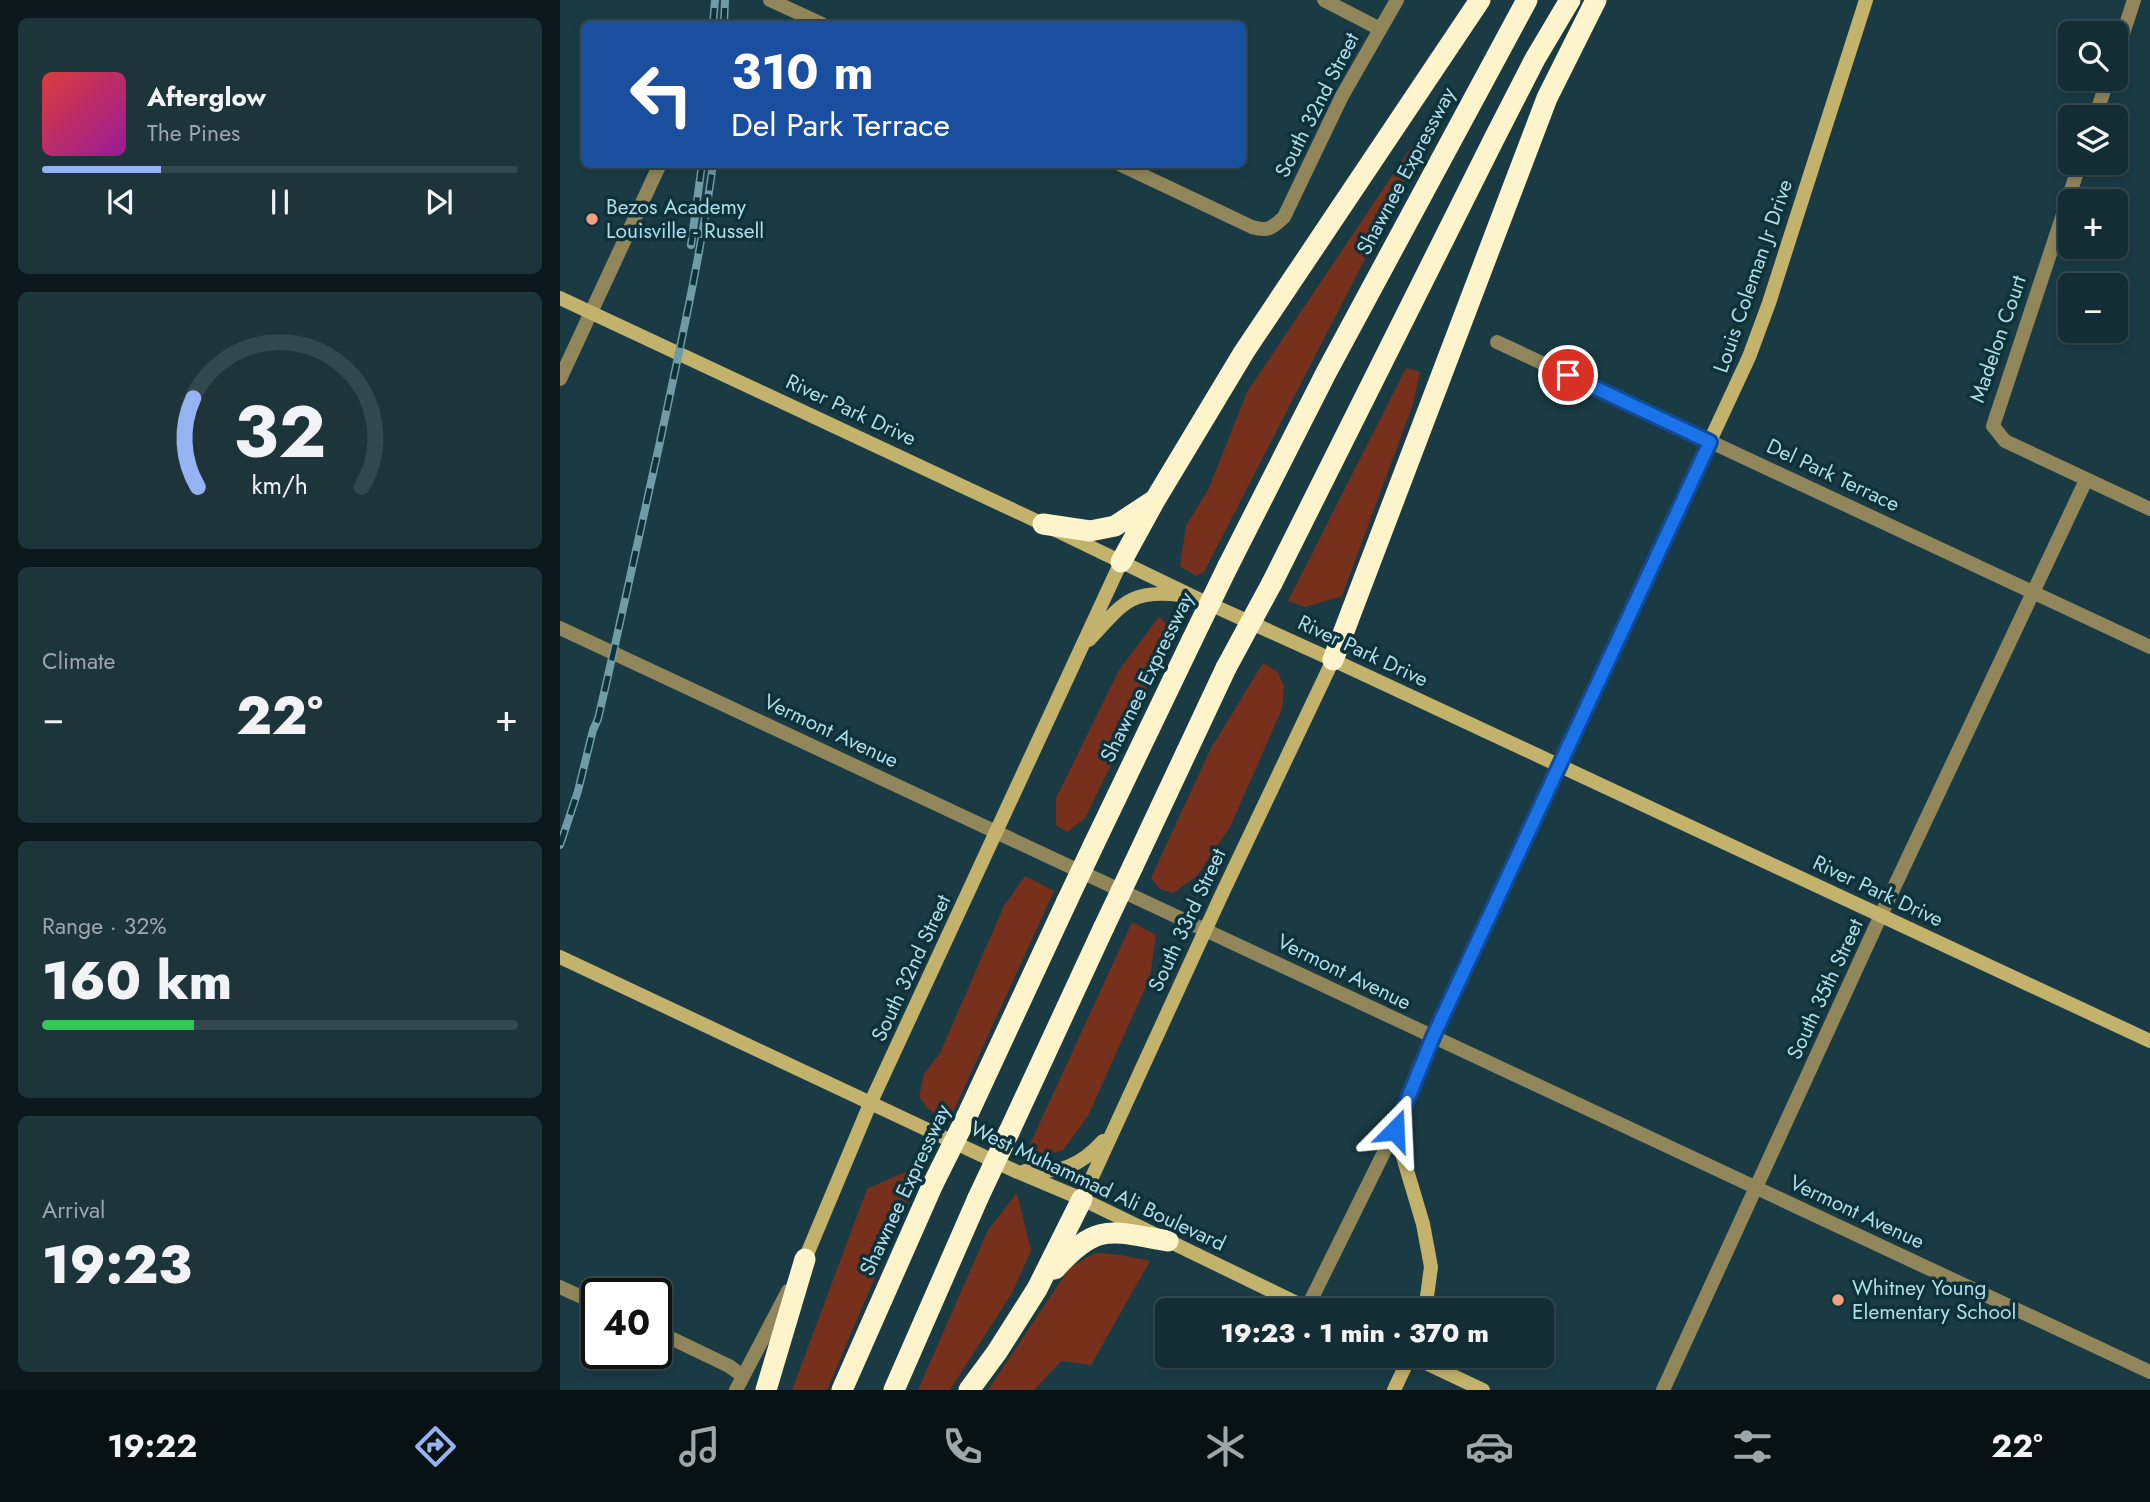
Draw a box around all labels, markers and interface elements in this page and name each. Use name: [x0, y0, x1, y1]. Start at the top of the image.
map controls: [2058, 21, 2128, 343]
button: search: [2058, 21, 2128, 91]
street label: South 32nd Street: [1268, 27, 1366, 183]
text: 310 m: [731, 37, 874, 107]
icon: left: [616, 49, 707, 140]
text: Afterglow: [147, 78, 266, 116]
street label: Shawnee Expressway: [1349, 81, 1463, 260]
text: Del Park Terrace: [731, 102, 950, 148]
button: layers: [2058, 105, 2128, 175]
text: The Pines: [147, 116, 240, 150]
street label: Louis Coleman Jr Drive: [1706, 175, 1800, 377]
icon: previous: [102, 183, 140, 221]
icon: pause: [261, 183, 299, 221]
icon: next: [420, 183, 458, 221]
button: +: [2058, 189, 2128, 259]
place label: Bezos Academy Louisville - Russell: [606, 192, 764, 246]
marker: Bezos Academy Louisville - Russell: [584, 211, 600, 227]
street label: Madelon Court: [1962, 271, 2034, 407]
button: −: [2058, 273, 2128, 343]
pin: [1538, 345, 1598, 405]
icon: arrive: [1549, 356, 1587, 394]
street label: River Park Drive: [781, 367, 921, 453]
text: 32: [234, 379, 326, 484]
street label: Del Park Terrace: [1761, 431, 1905, 519]
text: km/h: [252, 466, 308, 502]
street label: Shawnee Expressway: [1093, 586, 1202, 767]
street label: River Park Drive: [1293, 608, 1433, 694]
text: Climate: [42, 644, 115, 678]
text: 22°: [236, 678, 323, 754]
street label: Vermont Avenue: [759, 687, 904, 775]
text: −: [42, 690, 64, 745]
text: +: [495, 690, 518, 745]
street label: South 33rd Street: [1141, 843, 1233, 997]
street label: River Park Drive: [1808, 848, 1948, 934]
street label: South 32nd Street: [864, 890, 958, 1046]
text: Range · 32%: [42, 909, 167, 943]
street label: South 35th Street: [1779, 914, 1871, 1064]
street label: Vermont Avenue: [1272, 927, 1416, 1018]
text: 160 km: [42, 943, 232, 1019]
position arrow: [1358, 1093, 1432, 1167]
street label: Shawnee Expressway: [852, 1099, 958, 1281]
street label: West Muhammad Ali Boulevard: [965, 1114, 1231, 1258]
street label: Vermont Avenue: [1785, 1168, 1930, 1256]
text: Arrival: [42, 1193, 105, 1227]
text: 19:23: [42, 1227, 192, 1303]
place label: Whitney Young Elementary School: [1852, 1273, 2016, 1327]
speed limit sign: 40: [581, 1278, 672, 1369]
marker: Whitney Young Elementary School: [1830, 1292, 1846, 1308]
text: 19:23 · 1 min · 370 m: [1220, 1314, 1489, 1352]
icon: directions: [411, 1422, 460, 1471]
icon: music: [675, 1422, 724, 1471]
icon: phone: [938, 1422, 987, 1471]
icon: climate: [1201, 1422, 1250, 1471]
icon: car: [1465, 1422, 1514, 1471]
icon: filters: [1728, 1422, 1777, 1471]
text: 19:22: [107, 1423, 197, 1469]
text: 22°: [1991, 1423, 2043, 1469]

